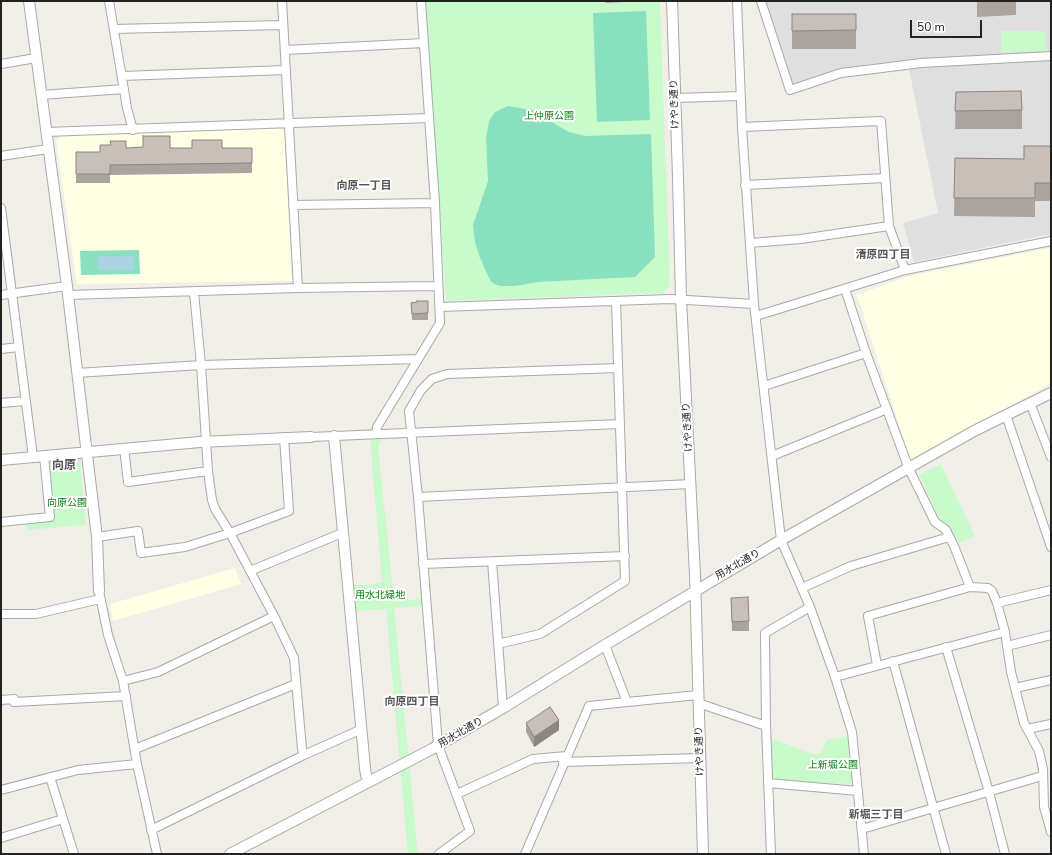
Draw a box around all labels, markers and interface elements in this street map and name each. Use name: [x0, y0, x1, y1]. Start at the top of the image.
scale bar: [912, 12, 984, 38]
text: 50 m: [917, 19, 945, 35]
street label: けやき通り: [668, 79, 682, 129]
park label: 上仲原公園: [524, 111, 574, 123]
district label: 向原一丁目: [337, 179, 391, 193]
district label: 清原四丁目: [856, 248, 910, 262]
street label: けやき通り: [681, 402, 695, 452]
district label: 向原: [52, 459, 76, 473]
park label: 向原公園: [47, 498, 87, 510]
street label: 用水北通り: [713, 547, 763, 583]
park label: 用水北緑地: [355, 590, 405, 602]
district label: 向原四丁目: [385, 695, 439, 709]
street label: 用水北通り: [436, 715, 486, 751]
street label: けやき通り: [693, 726, 707, 776]
park label: 上新堀公園: [808, 760, 858, 772]
district label: 新堀三丁目: [849, 808, 903, 822]

